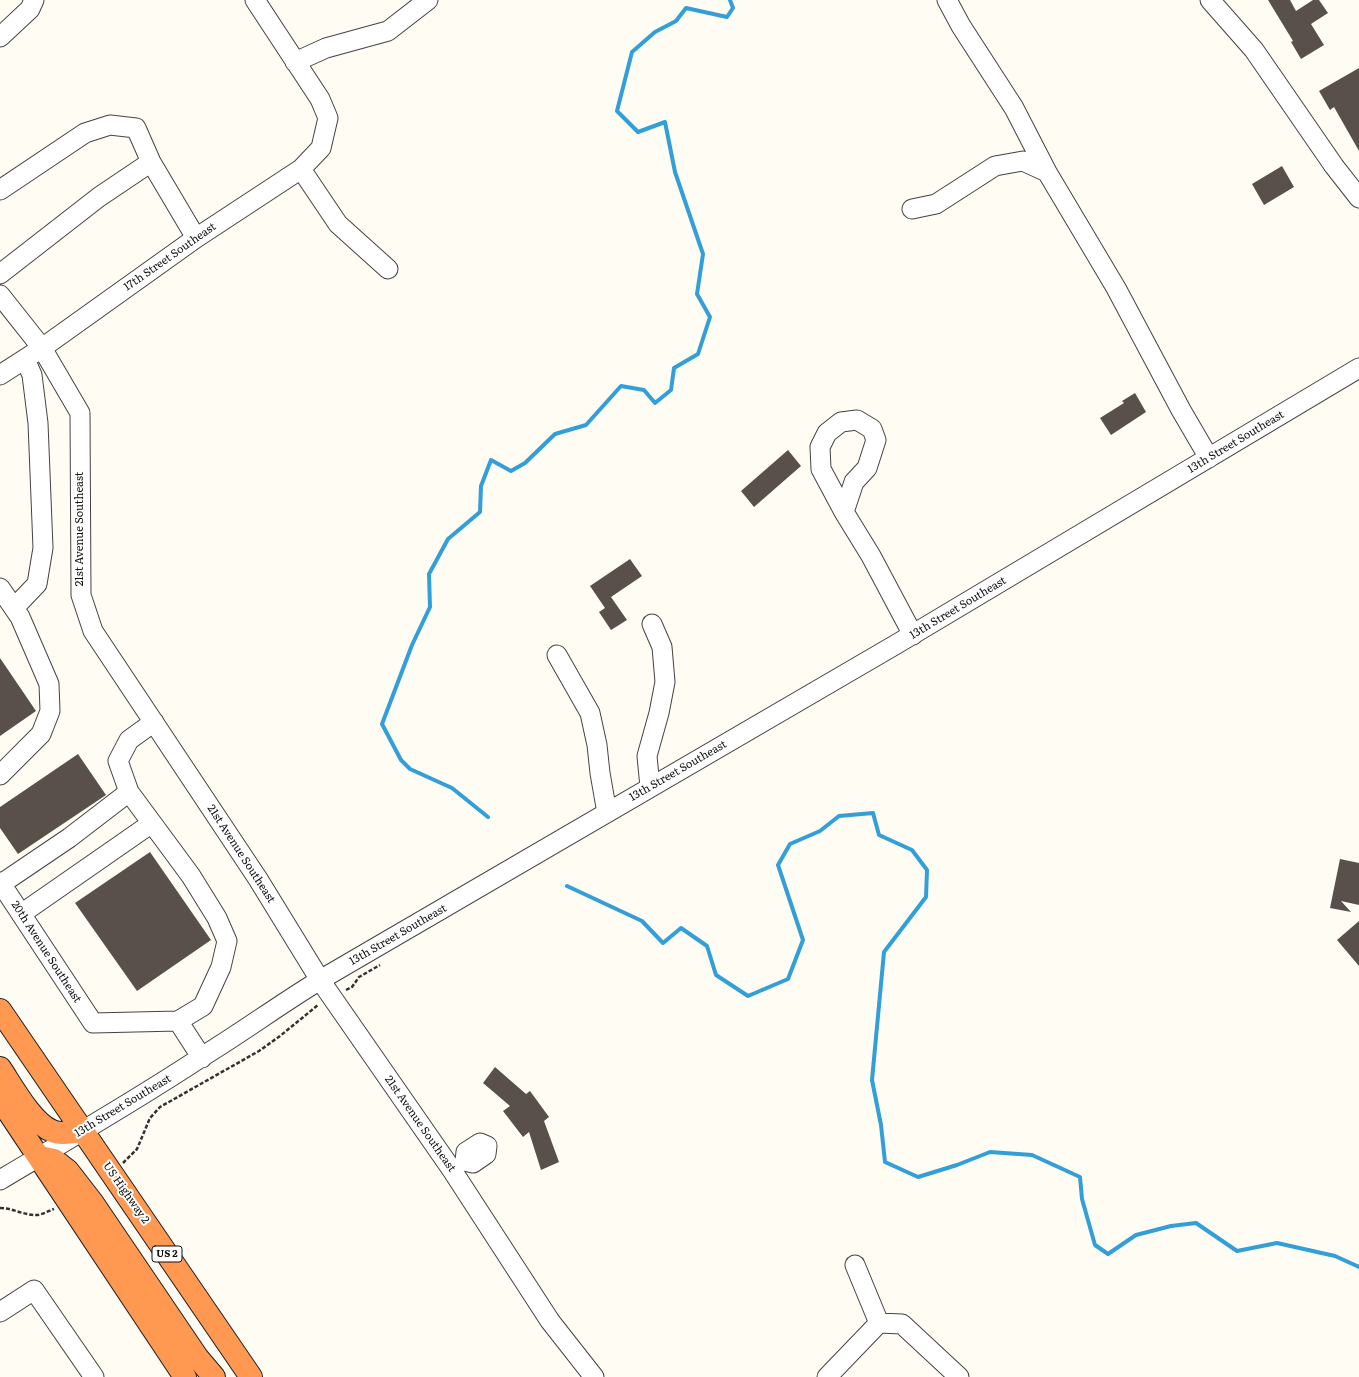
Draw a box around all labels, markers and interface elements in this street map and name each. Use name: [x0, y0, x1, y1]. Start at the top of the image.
street label: 17th Street Southeast: [121, 220, 219, 294]
street label: 13th Street Southeast: [1185, 408, 1287, 476]
street label: 21st Avenue Southeast: [73, 472, 87, 586]
street label: 13th Street Southeast: [907, 574, 1009, 642]
street label: 13th Street Southeast: [627, 738, 729, 804]
street label: 21st Avenue Southeast: [204, 802, 278, 906]
street label: 20th Avenue Southeast: [8, 899, 84, 1005]
street label: 13th Street Southeast: [347, 902, 449, 968]
street label: 13th Street Southeast: [72, 1072, 174, 1140]
street label: 21st Avenue Southeast: [382, 1073, 458, 1175]
street label: US Highway 2: [100, 1160, 152, 1226]
road number: US 2: [152, 1246, 182, 1262]

